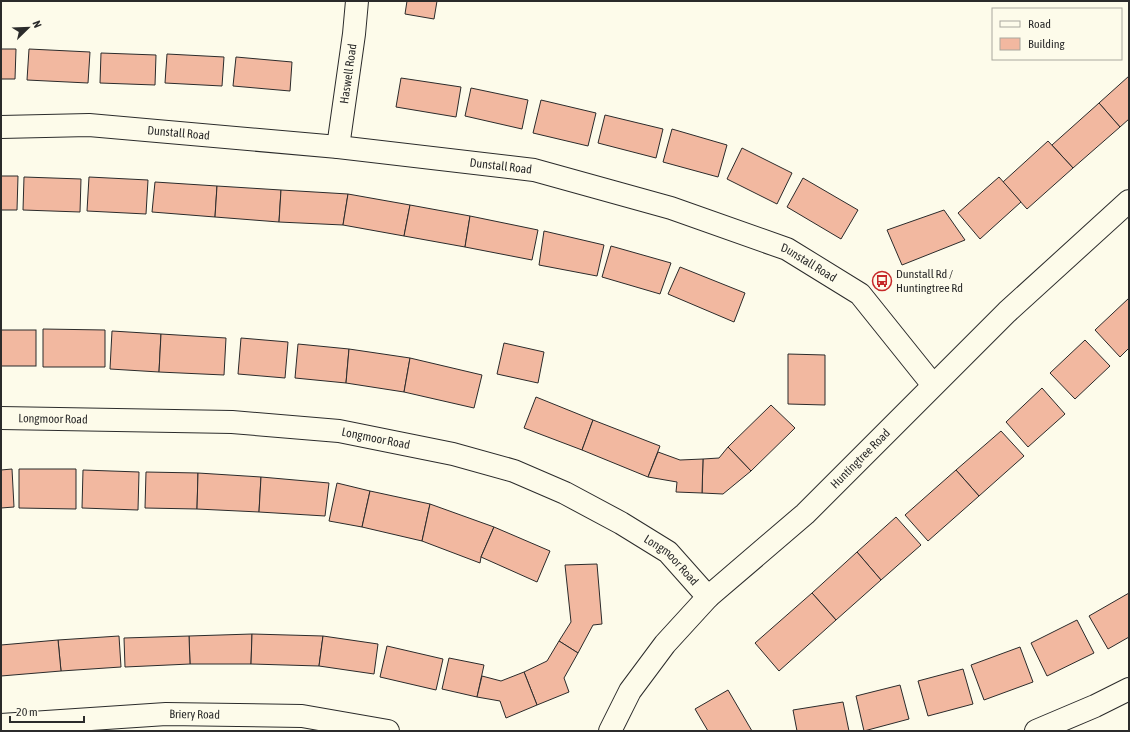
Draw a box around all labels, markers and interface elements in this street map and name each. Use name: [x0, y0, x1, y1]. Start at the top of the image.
north arrow: [8, 8, 48, 48]
legend: [992, 8, 1122, 60]
text: Road: [1028, 17, 1051, 31]
text: N: [30, 19, 44, 29]
text: Building: [1028, 37, 1066, 51]
street label: Haswell Road: [337, 43, 360, 105]
street label: Dunstall Road: [147, 123, 210, 143]
street label: Dunstall Road: [469, 156, 533, 177]
street label: Dunstall Road: [779, 240, 839, 285]
place label: Dunstall Rd / Huntingtree Rd: [896, 267, 963, 295]
bus stop icon: Dunstall Rd / Huntingtree Rd: [871, 270, 893, 292]
street label: Longmoor Road: [18, 411, 88, 426]
street label: Longmoor Road: [340, 425, 411, 452]
street label: Huntingtree Road: [828, 426, 893, 491]
street label: Longmoor Road: [641, 532, 701, 588]
scale bar: [10, 698, 84, 724]
text: 20 m: [16, 705, 38, 719]
street label: Briery Road: [169, 707, 220, 722]

